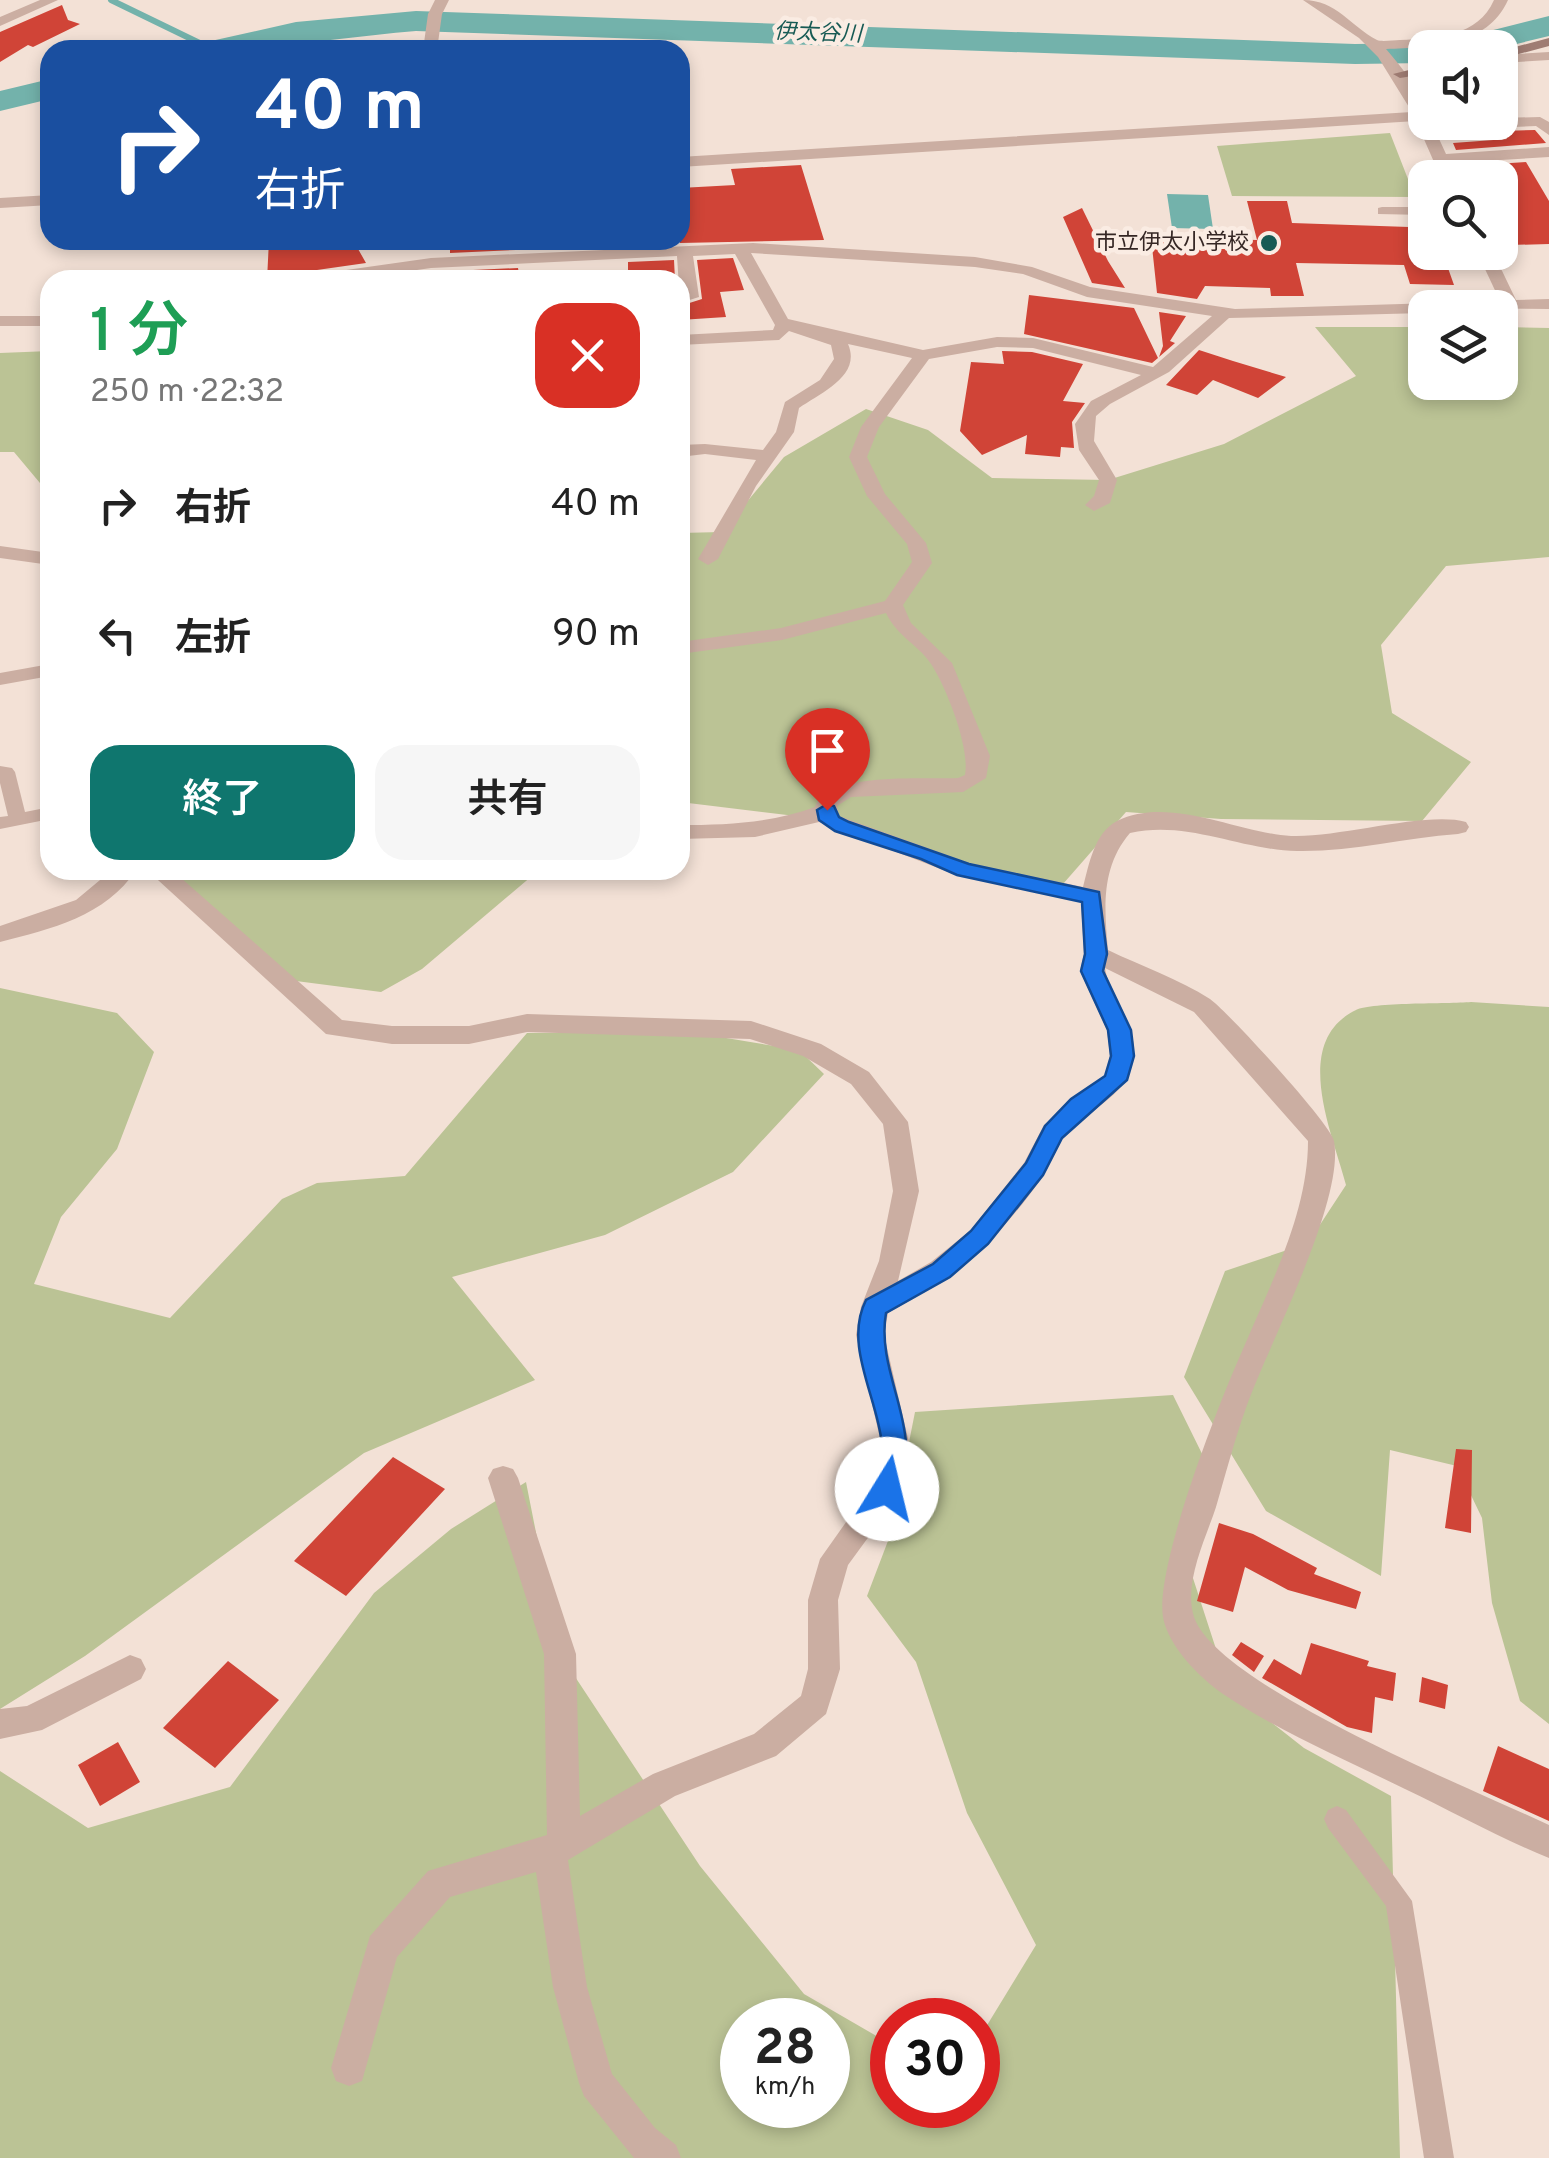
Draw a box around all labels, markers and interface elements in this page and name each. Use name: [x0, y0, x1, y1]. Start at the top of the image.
water label: 伊太谷川: [774, 19, 864, 49]
map controls: [1408, 30, 1518, 400]
button: sound: [1408, 30, 1518, 140]
text: 40 m: [255, 66, 425, 155]
icon: right: [90, 80, 220, 210]
button: search: [1408, 160, 1518, 270]
text: 右折: [255, 165, 345, 222]
place label: 市立伊太小学校: [1095, 230, 1249, 257]
marker: 市立伊太小学校: [1258, 232, 1280, 254]
button: layers: [1408, 290, 1518, 400]
text: 1 分: [90, 297, 188, 373]
button: close: [535, 303, 640, 408]
text: 250 m · 22:32: [90, 373, 284, 413]
icon: right: [90, 478, 145, 533]
text: 40 m: [551, 481, 640, 530]
text: 右折: [175, 486, 251, 535]
icon: left: [90, 608, 145, 663]
text: 90 m: [552, 611, 640, 660]
text: 左折: [175, 616, 251, 665]
pin: [785, 708, 870, 811]
icon: arrive: [800, 723, 855, 778]
button: 終了: [90, 745, 355, 860]
button: 共有: [375, 745, 640, 860]
position arrow: [835, 1437, 939, 1541]
speed limit sign: 30: [870, 1998, 1000, 2128]
text: 28: [754, 2019, 816, 2082]
text: km/h: [755, 2072, 815, 2104]

